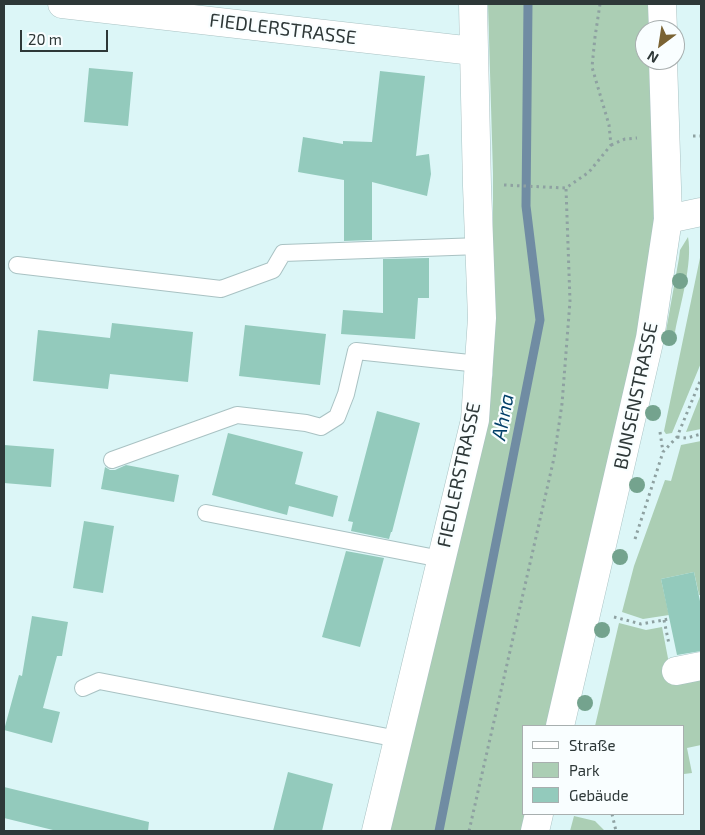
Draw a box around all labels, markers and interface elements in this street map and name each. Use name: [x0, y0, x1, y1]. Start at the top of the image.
street label: FIEDLERSTRASSE: [208, 9, 358, 49]
scale bar: [22, 20, 110, 52]
north arrow: [635, 20, 685, 70]
text: 20 m: [28, 30, 62, 48]
text: N: [644, 48, 661, 67]
street label: BUNSENSTRASSE: [609, 320, 663, 472]
water label: Ahna: [487, 392, 519, 442]
street label: FIEDLERSTRASSE: [432, 400, 486, 550]
legend: [522, 725, 685, 815]
text: Straße: [569, 736, 615, 754]
text: Park: [569, 761, 600, 779]
text: Gebäude: [569, 786, 628, 804]

